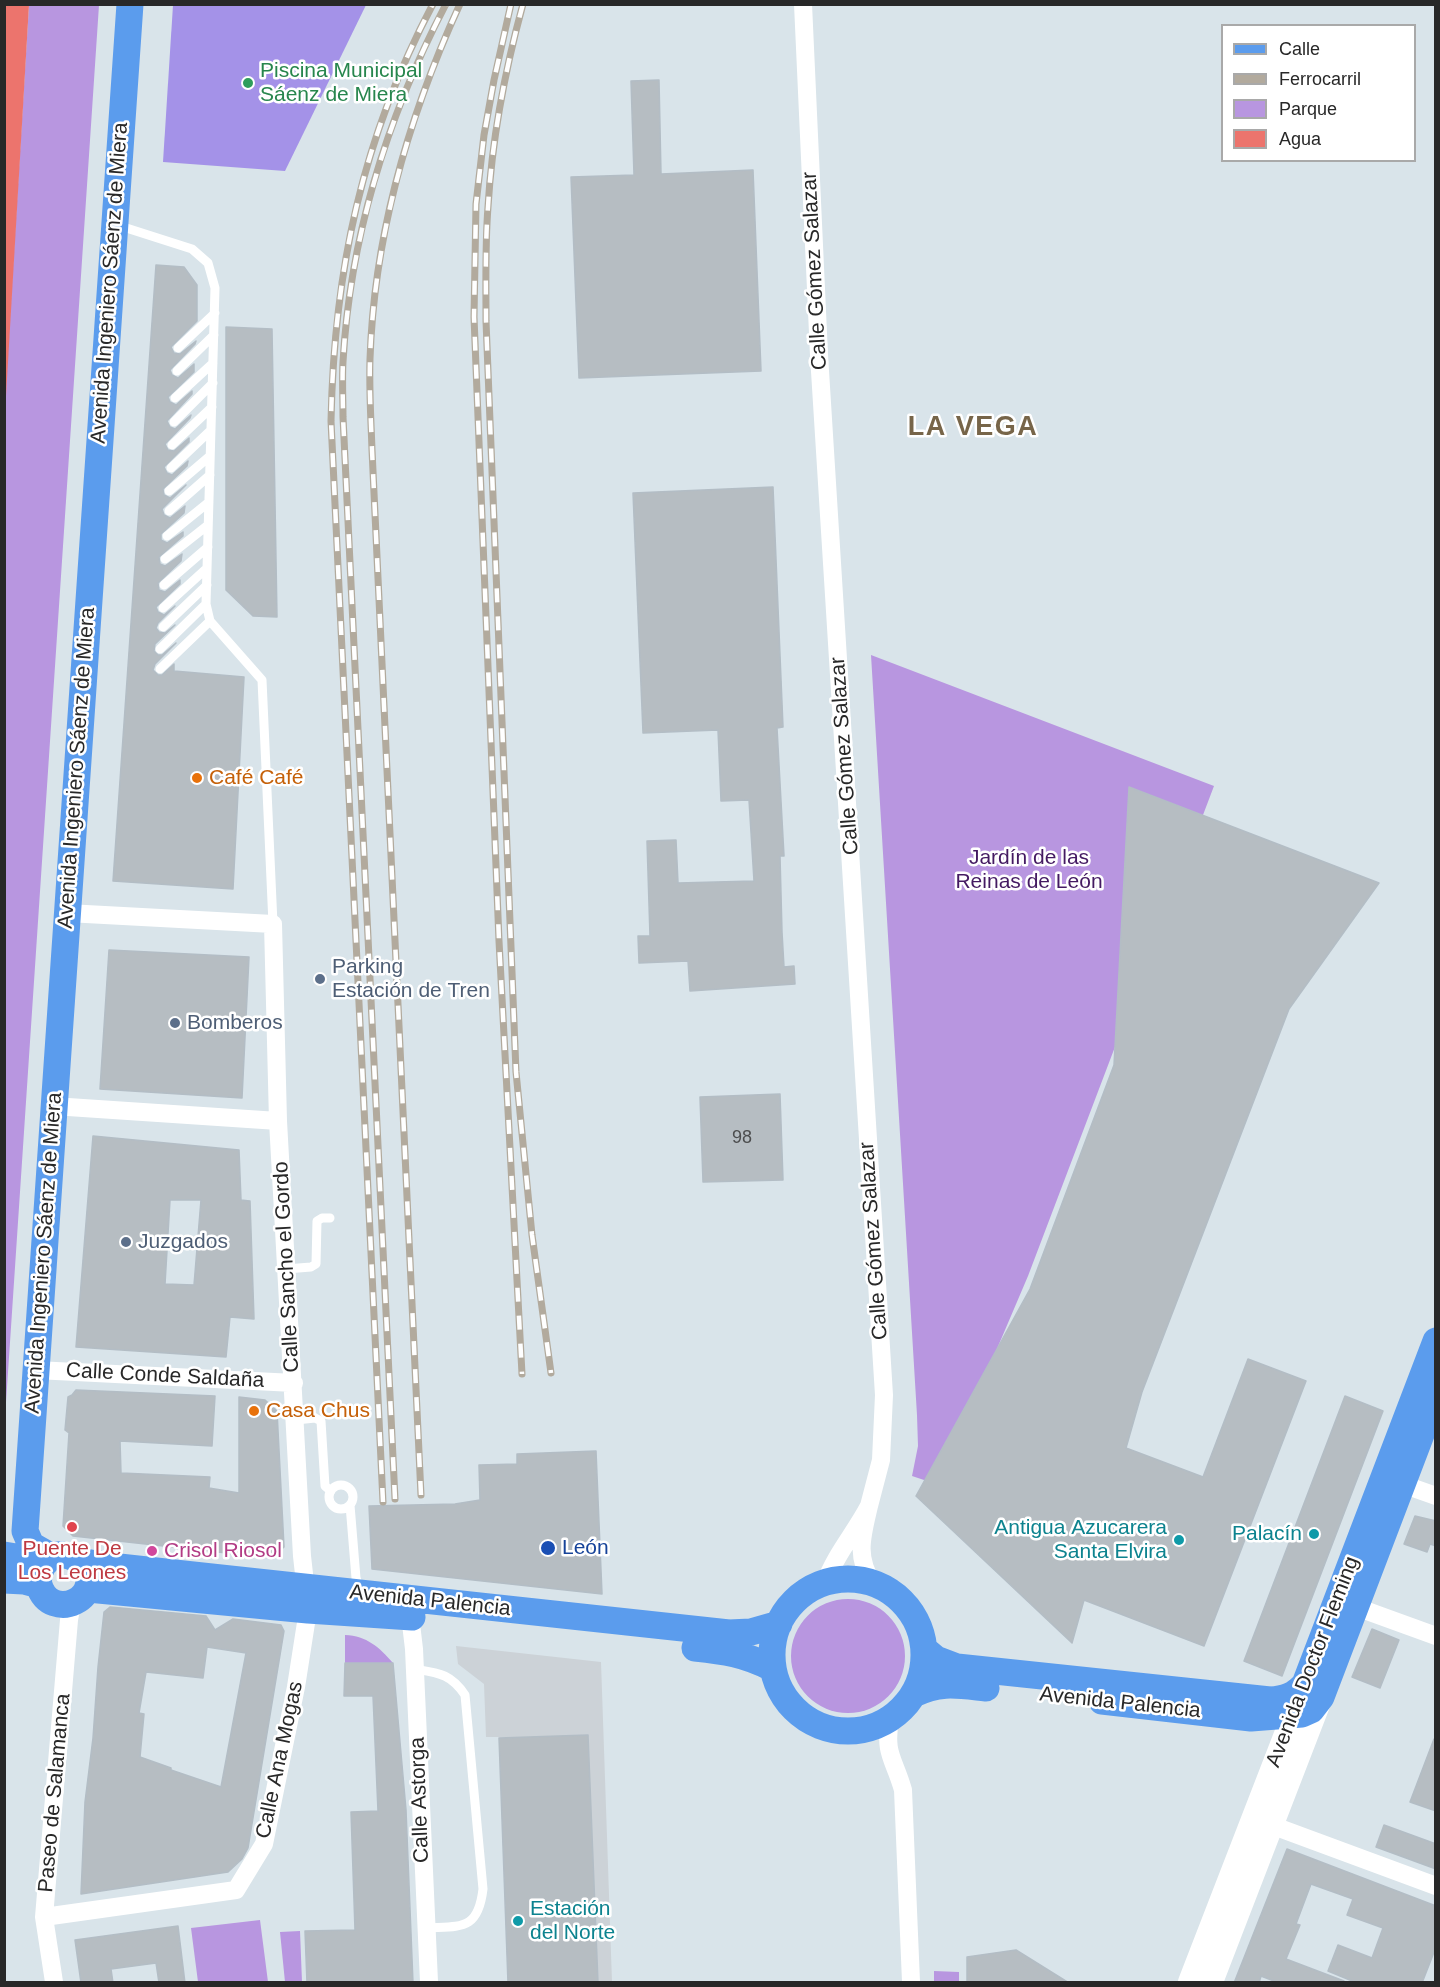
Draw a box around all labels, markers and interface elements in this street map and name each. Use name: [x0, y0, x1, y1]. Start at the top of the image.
legend: [1221, 24, 1416, 162]
text: Calle: [1279, 39, 1320, 59]
place label: Piscina Municipal Sáenz de Miera: [260, 58, 422, 108]
text: Ferrocarril: [1279, 69, 1361, 89]
marker: Piscina Municipal Sáenz de Miera: [241, 76, 255, 90]
text: Parque: [1279, 99, 1337, 119]
street label: Avenida Ingeniero Sáenz de Miera: [86, 122, 134, 444]
text: Agua: [1279, 129, 1321, 149]
street label: Calle Gómez Salazar: [797, 171, 833, 371]
district label: LA VEGA: [908, 412, 1038, 444]
street label: Avenida Ingeniero Sáenz de Miera: [53, 607, 101, 929]
street label: Calle Gómez Salazar: [826, 656, 864, 856]
place label: Café Café: [209, 765, 304, 791]
marker: Café Café: [190, 771, 204, 785]
park label: Jardín de las Reinas de León: [955, 845, 1103, 895]
place label: Parking Estación de Tren: [332, 954, 490, 1004]
marker: Parking Estación de Tren: [313, 972, 327, 986]
place label: Bomberos: [187, 1010, 283, 1036]
marker: Bomberos: [168, 1016, 182, 1030]
street label: Avenida Ingeniero Sáenz de Miera: [20, 1092, 68, 1414]
house number: 98: [732, 1127, 752, 1149]
street label: Calle Gómez Salazar: [855, 1141, 893, 1341]
street label: Calle Sancho el Gordo: [269, 1161, 305, 1373]
place label: Juzgados: [138, 1229, 228, 1255]
marker: Juzgados: [119, 1235, 133, 1249]
street label: Calle Conde Saldaña: [65, 1358, 265, 1394]
place label: Casa Chus: [266, 1398, 370, 1424]
marker: Casa Chus: [247, 1404, 261, 1418]
place label: Antigua Azucarera Santa Elvira: [994, 1515, 1167, 1565]
marker: Puente De Los Leones: [65, 1520, 79, 1534]
place label: Palacín: [1232, 1521, 1302, 1547]
marker: Palacín: [1307, 1527, 1321, 1541]
marker: Antigua Azucarera Santa Elvira: [1172, 1533, 1186, 1547]
place label: León: [562, 1535, 609, 1561]
place label: Puente De Los Leones: [18, 1536, 126, 1586]
place label: Crisol Riosol: [164, 1538, 282, 1564]
marker: León: [539, 1539, 557, 1557]
marker: Crisol Riosol: [145, 1544, 159, 1558]
street label: Avenida Doctor Fleming: [1261, 1553, 1365, 1771]
street label: Avenida Palencia: [348, 1580, 512, 1622]
street label: Calle Ana Mogas: [251, 1679, 309, 1841]
street label: Avenida Palencia: [1038, 1682, 1202, 1724]
street label: Paseo de Salamanca: [34, 1692, 76, 1894]
street label: Calle Astorga: [405, 1737, 435, 1863]
place label: Estación del Norte: [530, 1896, 615, 1946]
marker: Estación del Norte: [511, 1914, 525, 1928]

